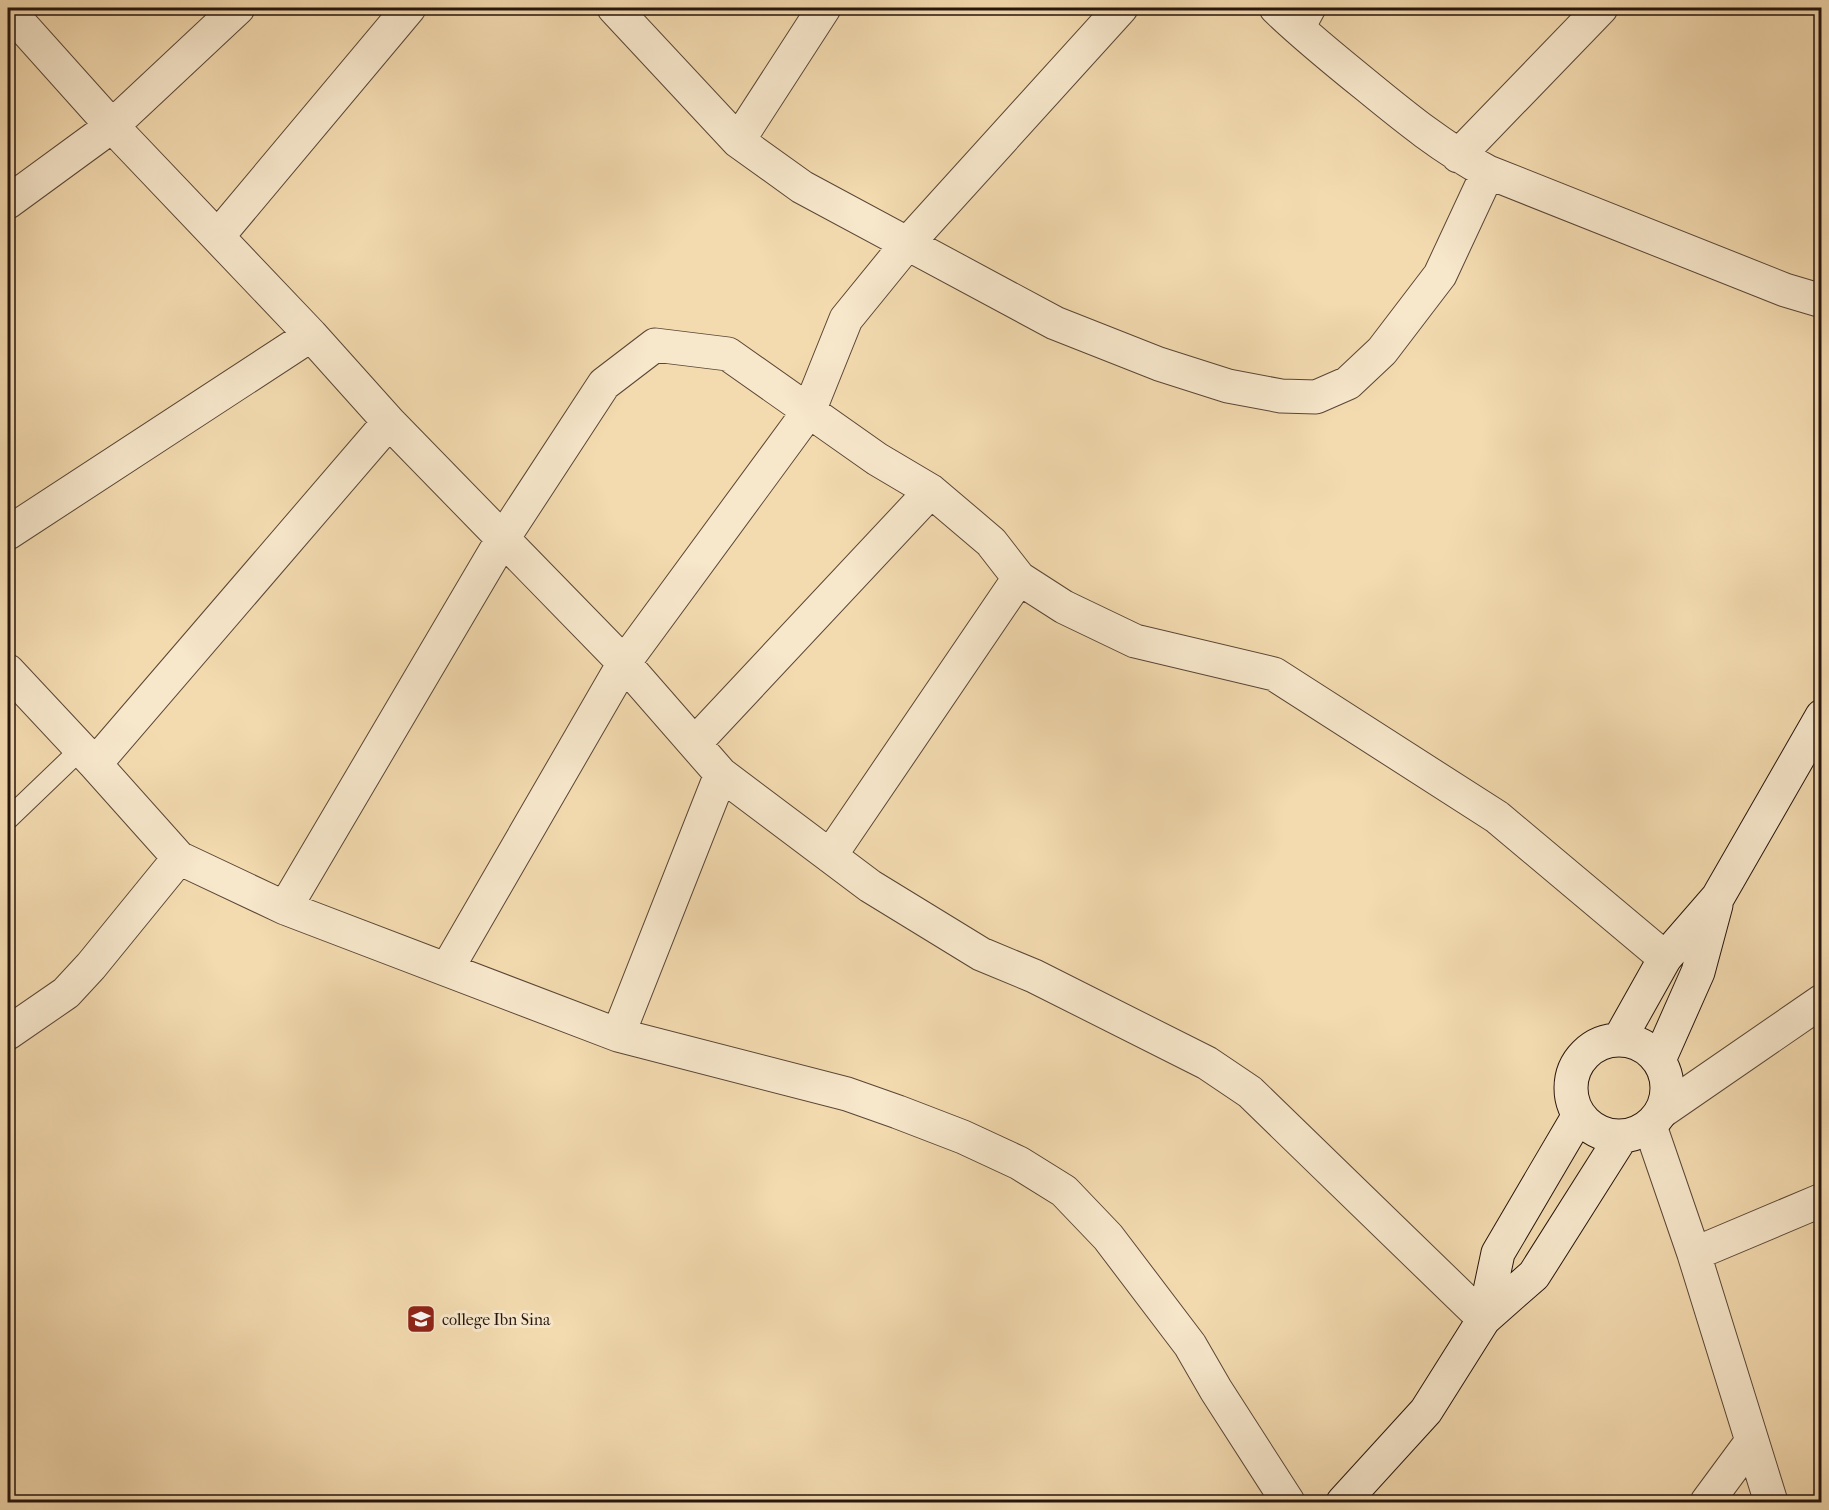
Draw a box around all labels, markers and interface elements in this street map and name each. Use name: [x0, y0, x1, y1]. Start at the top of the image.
school or university icon: college Ibn Sina: [405, 1303, 437, 1335]
place label: college Ibn Sina: [442, 1310, 551, 1329]

